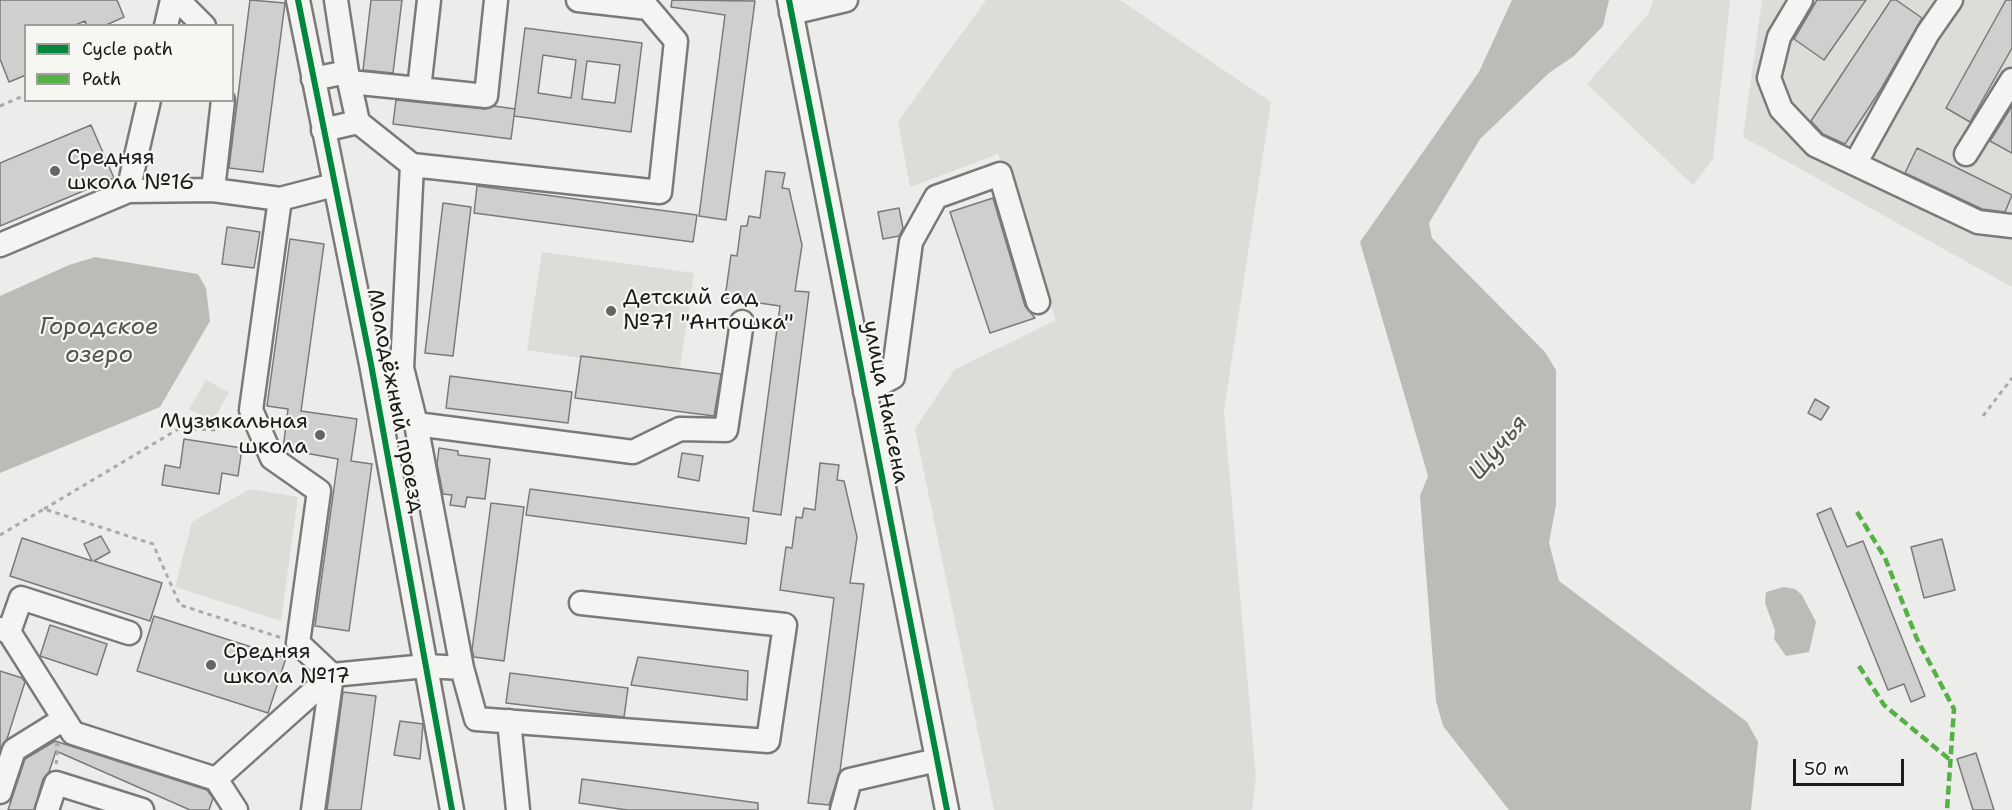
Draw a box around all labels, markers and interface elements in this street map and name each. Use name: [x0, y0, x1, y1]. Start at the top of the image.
legend: [24, 24, 234, 102]
text: Cycle path: [82, 37, 173, 61]
text: Path: [82, 67, 121, 91]
place label: Средняя школа №16: [67, 145, 195, 196]
marker: Средняя школа №16: [48, 164, 62, 178]
place label: Детский сад №71 "Антошка": [623, 285, 794, 336]
street label: Молодёжный проезд: [360, 287, 430, 515]
marker: Детский сад №71 "Антошка": [604, 304, 618, 318]
water label: Городское озеро: [39, 314, 159, 370]
street label: улица Нансена: [856, 318, 914, 486]
place label: Музыкальная школа: [160, 409, 308, 460]
water label: Щучья: [1463, 410, 1535, 486]
marker: Музыкальная школа: [313, 428, 327, 442]
place label: Средняя школа №17: [223, 639, 350, 690]
marker: Средняя школа №17: [204, 658, 218, 672]
scale bar: [1796, 747, 1907, 785]
text: 50 m: [1804, 757, 1849, 781]

